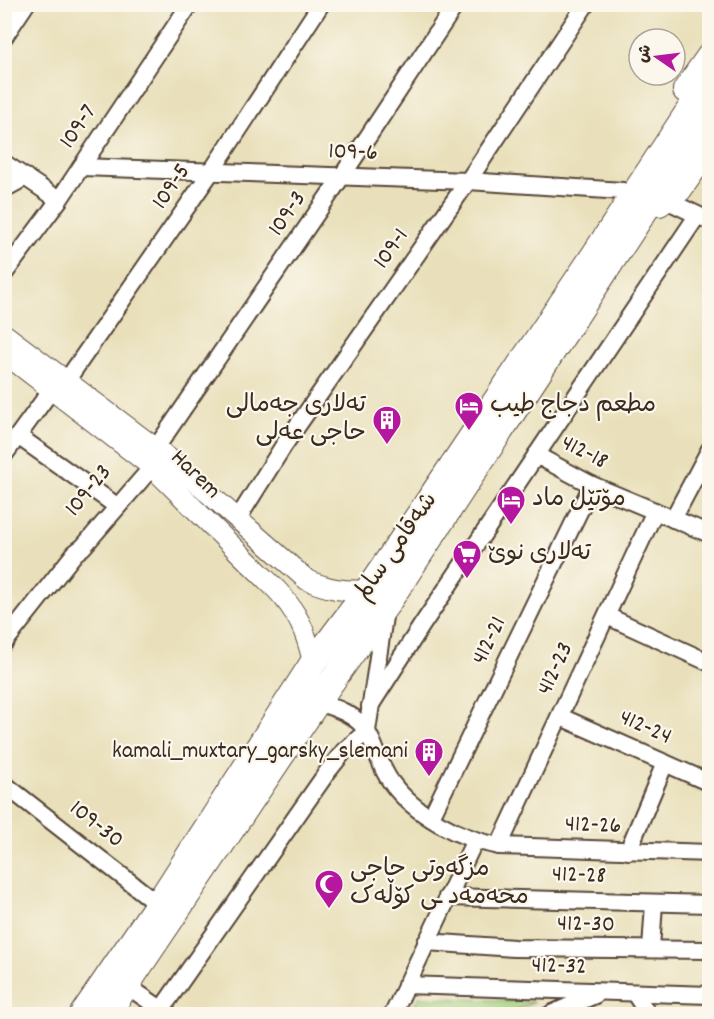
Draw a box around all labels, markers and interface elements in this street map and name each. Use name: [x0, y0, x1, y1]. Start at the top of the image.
north arrow: [627, 27, 687, 87]
text: ش: [632, 43, 658, 65]
street label: 109-7: [52, 98, 106, 156]
street label: 109-6: [328, 135, 378, 171]
street label: 109-5: [144, 157, 200, 217]
street label: 109-3: [260, 185, 316, 243]
street label: 109-1: [366, 222, 418, 276]
place label: تەلاری جەمالی حاجی عەلی: [226, 389, 367, 451]
place label: مطعم دجاج طيب: [490, 389, 656, 423]
hotel icon: مطعم دجاج طيب: [453, 390, 485, 432]
building icon: تەلاری جەمالی حاجی عەلی: [371, 404, 403, 446]
street label: 412-18: [555, 427, 613, 479]
street label: Harem: [162, 442, 228, 508]
street label: 109-23: [57, 457, 121, 525]
place label: مۆتێل ماد: [532, 483, 626, 517]
hotel icon: مۆتێل ماد: [495, 484, 527, 526]
street label: شەقامی سالم: [347, 486, 447, 608]
place label: تەلاری نوێ: [488, 537, 592, 571]
supermarket icon: تەلاری نوێ: [451, 538, 483, 580]
street label: 412-21: [464, 611, 516, 671]
street label: 412-23: [529, 637, 583, 701]
street label: 412-24: [613, 701, 677, 755]
place label: kamali_muxtary_garsky_slemani: [112, 735, 408, 769]
building icon: kamali_muxtary_garsky_slemani: [413, 736, 445, 778]
street label: 109-30: [61, 793, 131, 857]
street label: 412-26: [564, 808, 622, 844]
place label: مزگەوتی حاجی محەمەد ـی کۆڵەک: [350, 853, 529, 915]
street label: 412-28: [551, 858, 607, 894]
mosque icon: مزگەوتی حاجی محەمەد ـی کۆڵەک: [313, 868, 345, 910]
street label: 412-30: [557, 907, 615, 943]
street label: 412-32: [531, 949, 587, 985]

